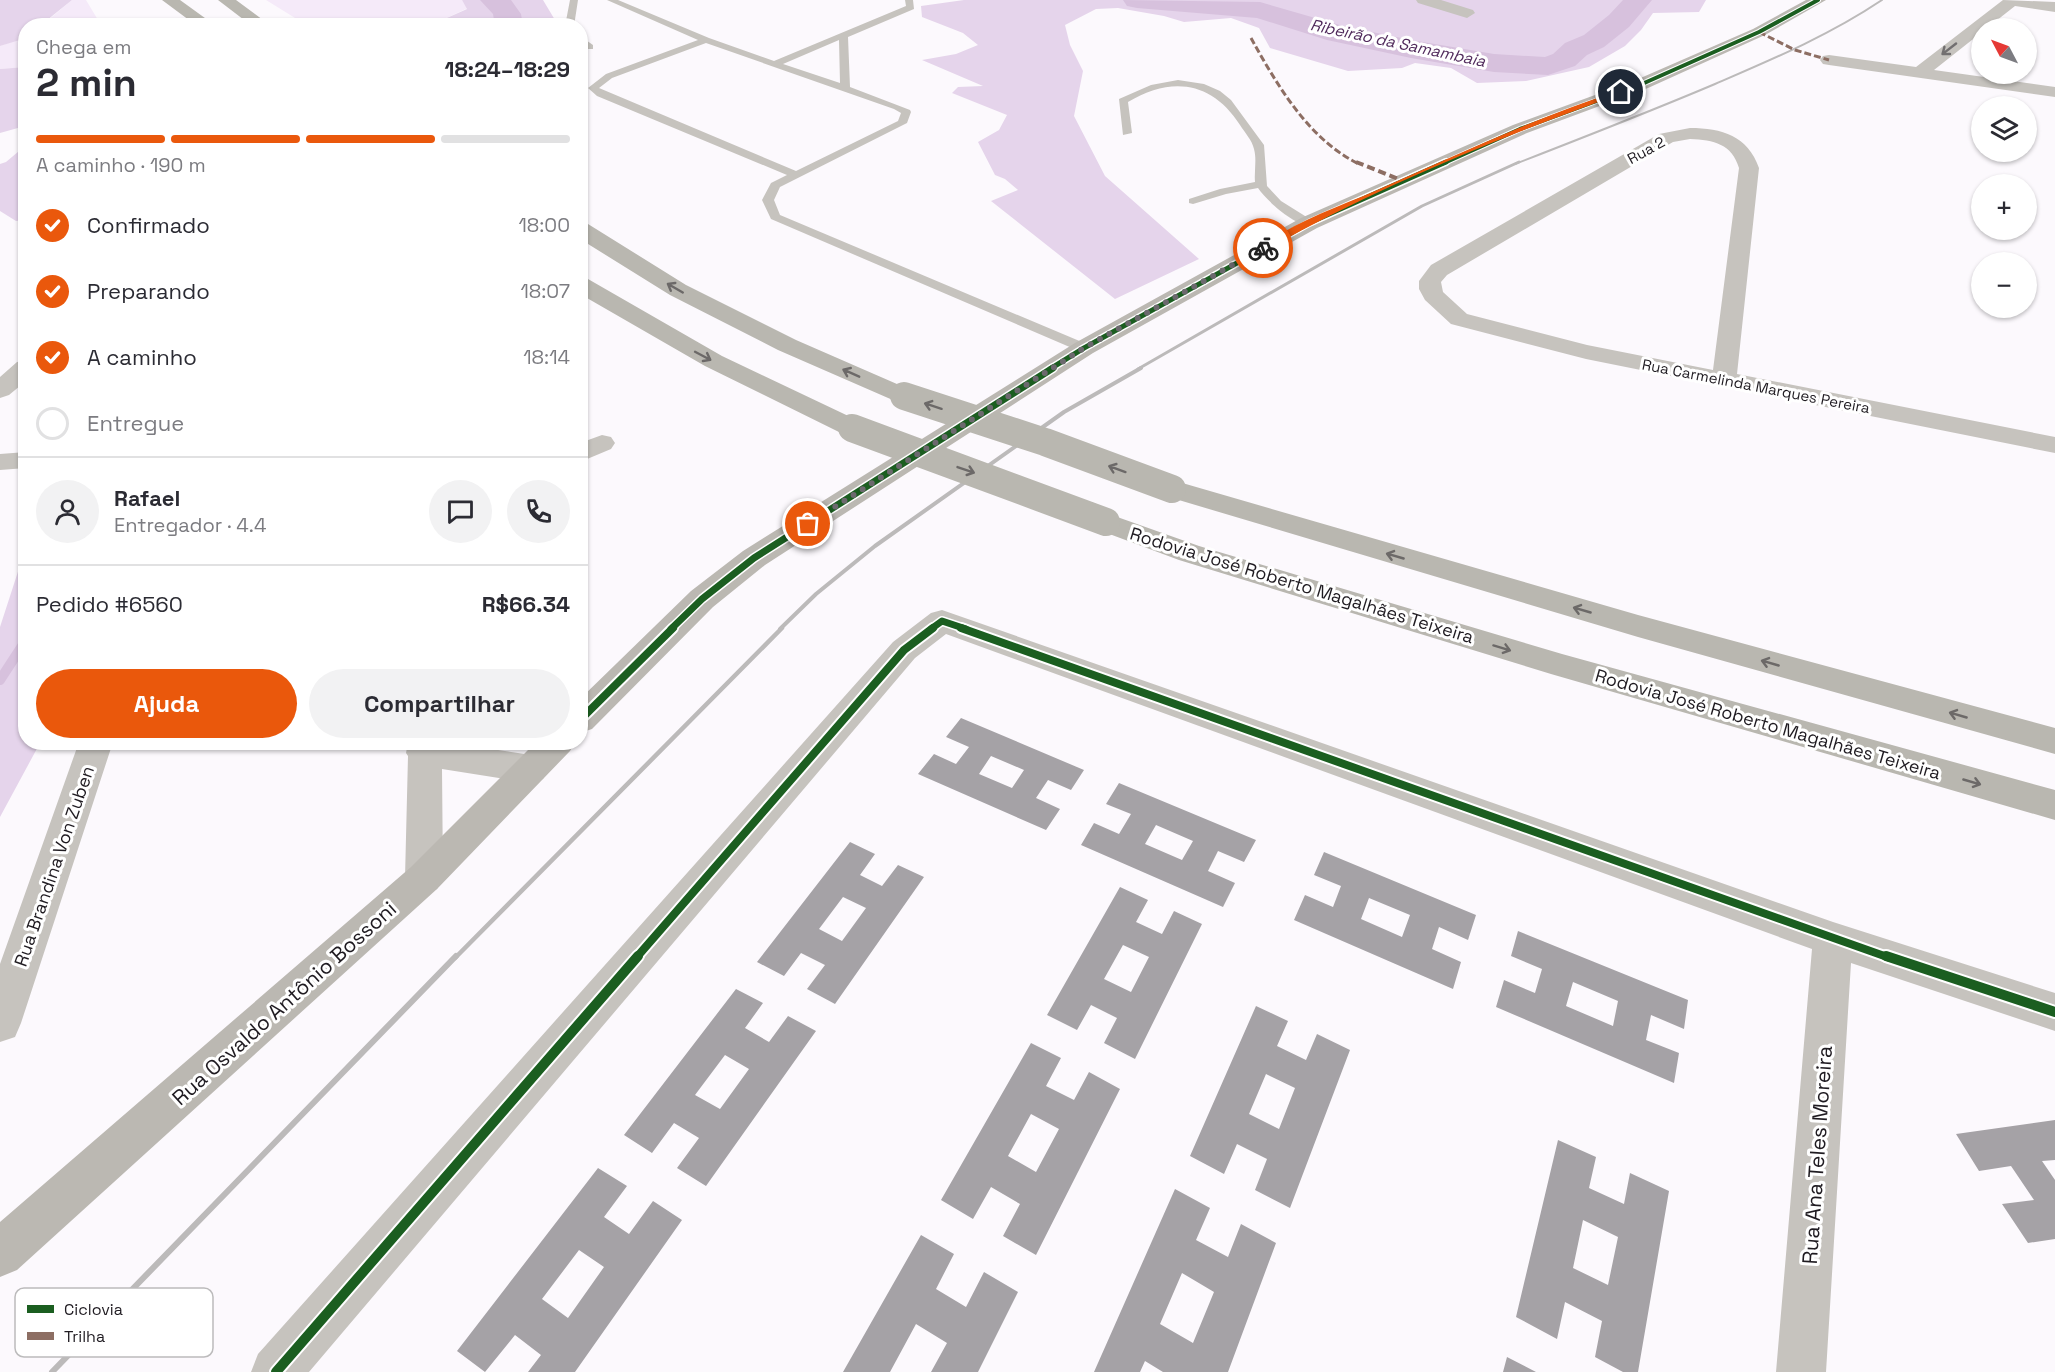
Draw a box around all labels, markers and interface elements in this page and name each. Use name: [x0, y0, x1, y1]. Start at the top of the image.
water label: Ribeirão da Samambaia: [1309, 14, 1488, 72]
north arrow: [1971, 18, 2037, 84]
map controls: [1971, 18, 2037, 318]
text: Chega em: [36, 34, 131, 60]
one-way arrow: [1942, 43, 1958, 56]
text: 18:24–18:29: [444, 55, 570, 83]
text: 2 min: [36, 58, 137, 107]
pin: [1595, 66, 1646, 117]
icon: home: [1604, 75, 1637, 108]
button: layers: [1971, 96, 2037, 162]
street label: Rua 2: [1624, 132, 1668, 168]
text: A caminho · 190 m: [36, 152, 206, 178]
button: +: [1971, 174, 2037, 240]
icon: check: [36, 209, 69, 242]
text: Confirmado: [87, 211, 210, 239]
text: 18:00: [518, 212, 570, 238]
courier: [1233, 218, 1293, 278]
icon: bike: [1247, 232, 1280, 265]
button: −: [1971, 252, 2037, 318]
icon: check: [36, 275, 69, 308]
text: Preparando: [87, 277, 210, 305]
text: 18:07: [520, 278, 570, 304]
one-way arrow: [667, 282, 684, 294]
icon: check: [36, 341, 69, 374]
text: A caminho: [87, 343, 197, 371]
text: 18:14: [523, 344, 570, 370]
one-way arrow: [694, 351, 712, 362]
street label: Rua Carmelinda Marques Pereira: [1641, 355, 1872, 417]
one-way arrow: [842, 367, 860, 378]
one-way arrow: [924, 399, 943, 410]
text: Entregue: [87, 409, 184, 437]
one-way arrow: [1108, 462, 1127, 473]
one-way arrow: [956, 465, 975, 476]
button: person: [36, 480, 99, 543]
button: chat: [429, 480, 492, 543]
button: phone: [507, 480, 570, 543]
text: Rafael: [114, 484, 180, 512]
pin: [782, 498, 833, 549]
icon: bag: [791, 507, 824, 540]
text: Entregador · 4.4: [114, 512, 266, 538]
street label: Rodovia José Roberto Magalhães Teixeira: [1127, 522, 1477, 648]
one-way arrow: [1386, 550, 1405, 561]
text: Pedido #6560: [36, 590, 183, 618]
text: R$66.34: [482, 590, 570, 618]
one-way arrow: [1573, 604, 1592, 615]
one-way arrow: [1492, 643, 1511, 654]
one-way arrow: [1761, 657, 1780, 668]
street label: Rodovia José Roberto Magalhães Teixeira: [1593, 664, 1943, 784]
button: Ajuda: [36, 669, 297, 738]
button: Compartilhar: [309, 669, 570, 738]
one-way arrow: [1949, 709, 1968, 720]
street label: Rua Brandina Von Zuben: [9, 763, 99, 969]
one-way arrow: [1963, 776, 1982, 788]
street label: Rua Osvaldo Antônio Bossoni: [166, 895, 402, 1111]
street label: Rua Ana Teles Moreira: [1796, 1045, 1838, 1265]
legend: [15, 1288, 213, 1357]
text: Ciclovia: [64, 1299, 123, 1320]
text: Trilha: [64, 1326, 105, 1347]

